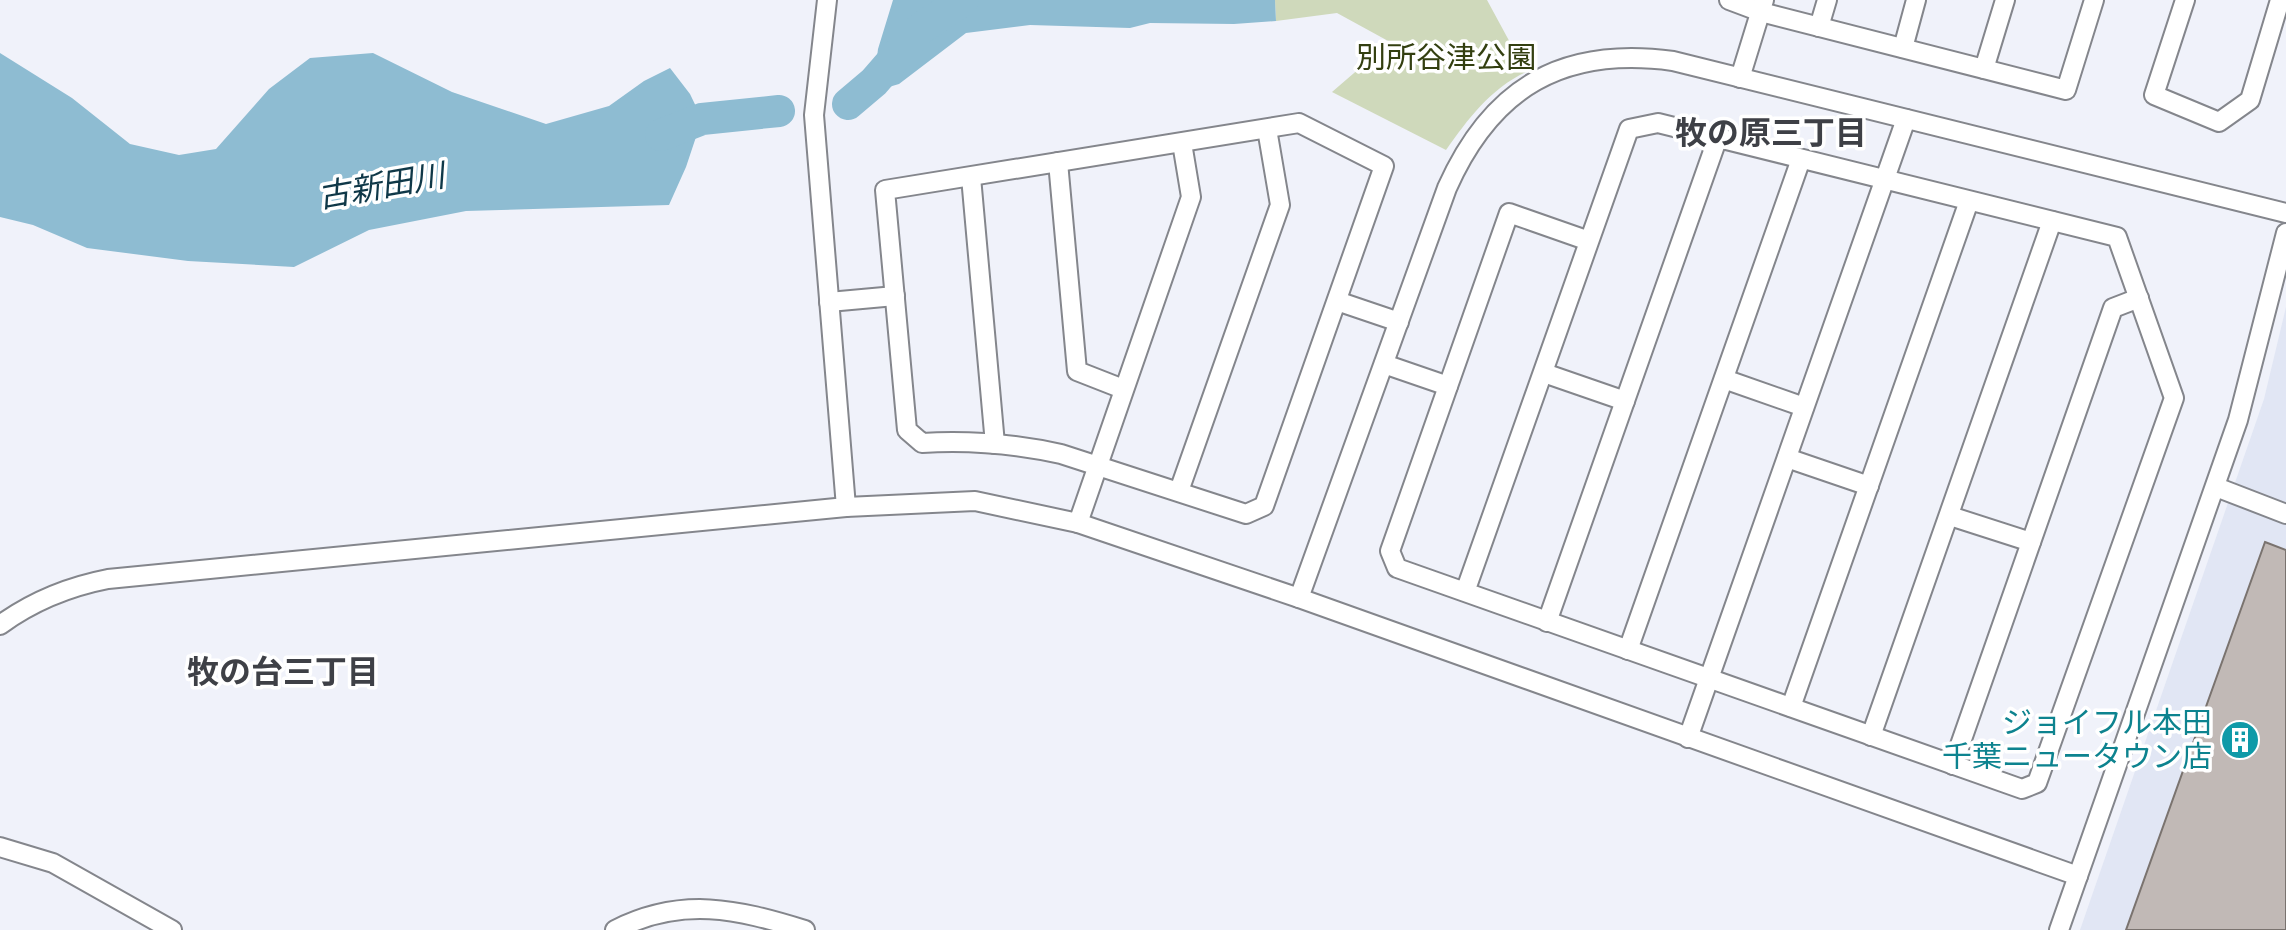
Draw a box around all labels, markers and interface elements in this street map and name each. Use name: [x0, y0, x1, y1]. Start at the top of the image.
park label: 別所谷津公園: [1356, 38, 1536, 74]
district label: 牧の原三丁目: [1675, 112, 1867, 150]
water label: 古新田川: [314, 154, 450, 214]
district label: 牧の台三丁目: [187, 651, 379, 689]
place label: ジョイフル本田 千葉ニュータウン店: [1942, 703, 2212, 773]
building icon: ジョイフル本田 千葉ニュータウン店: [2219, 719, 2261, 761]

